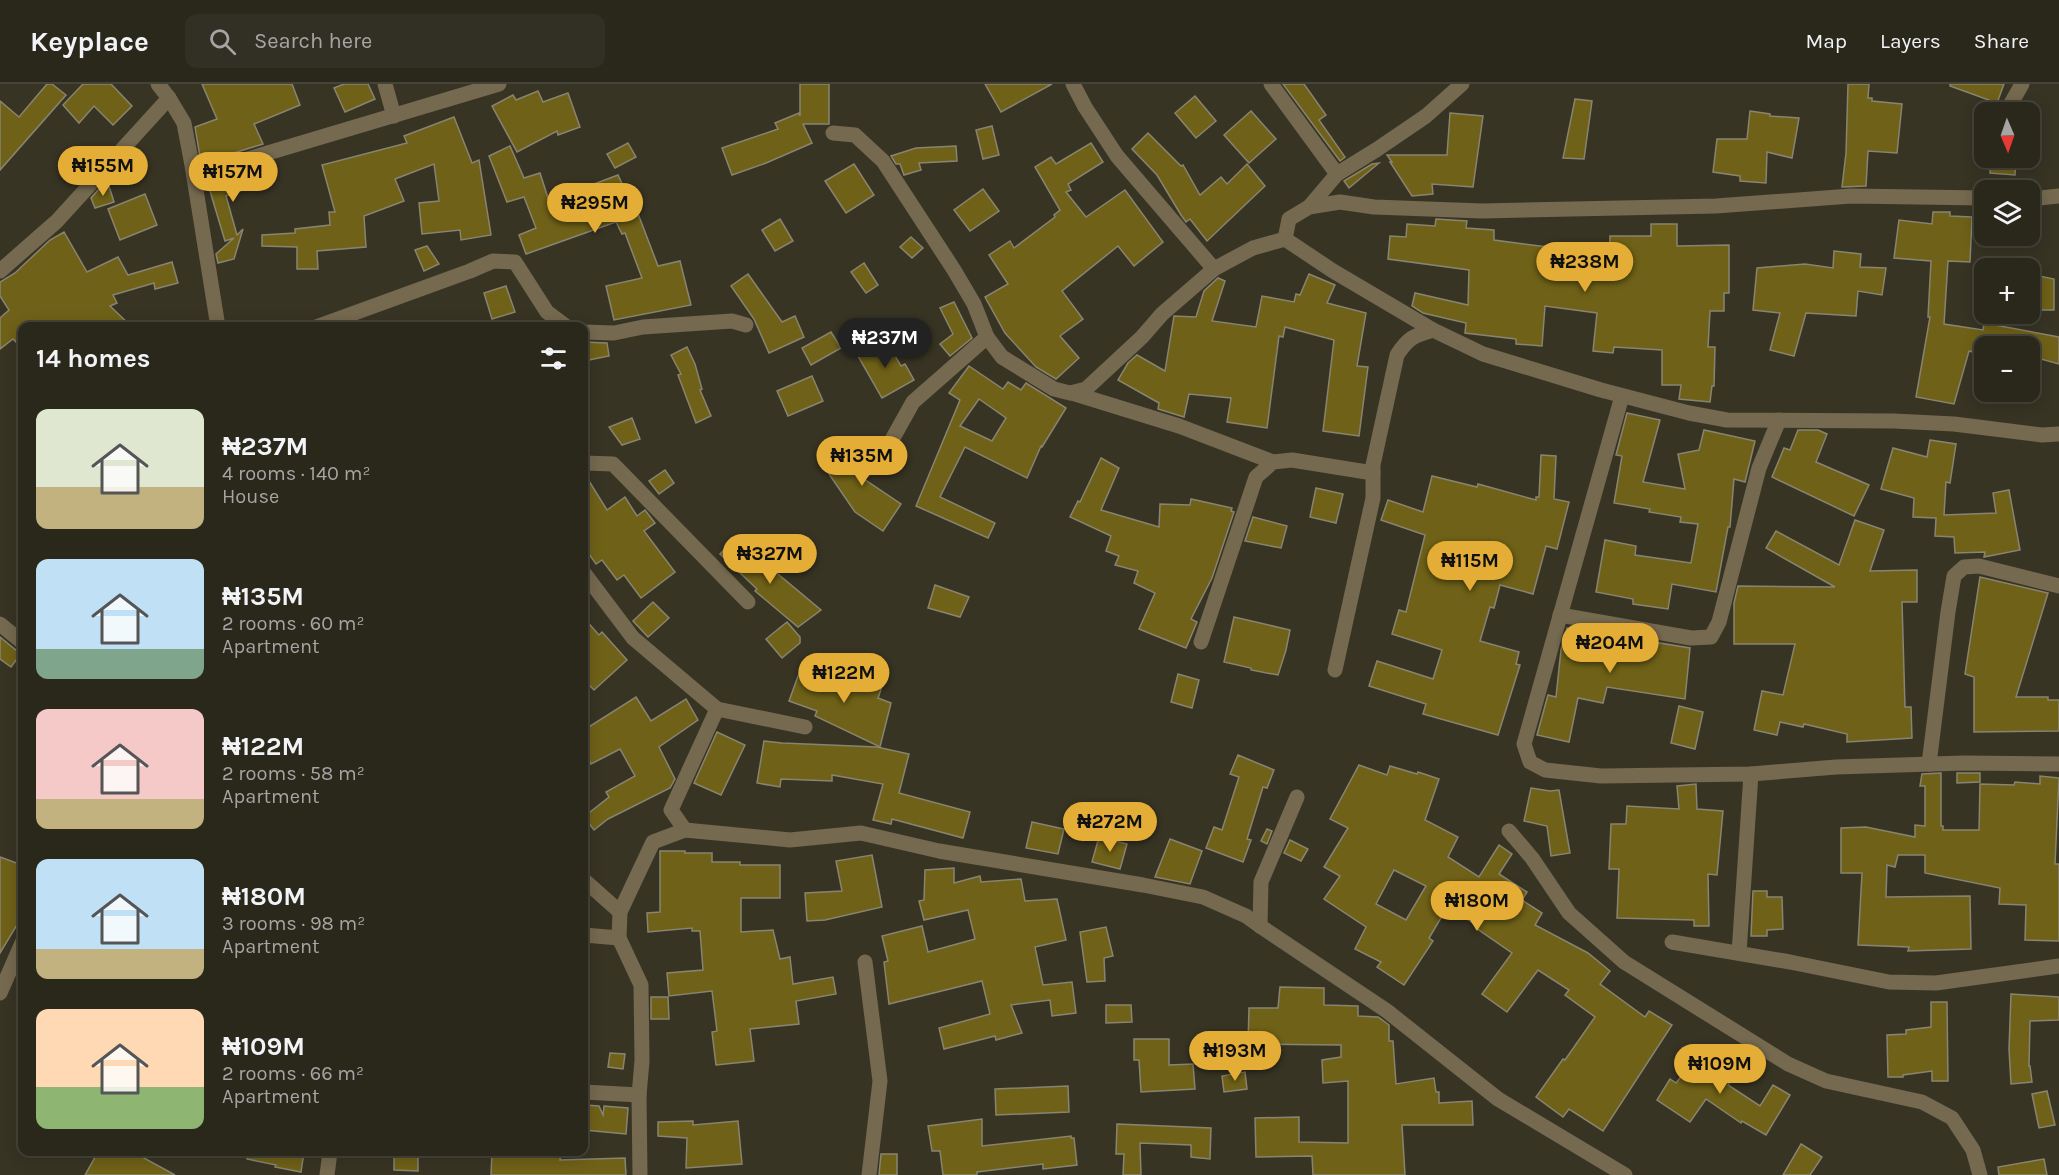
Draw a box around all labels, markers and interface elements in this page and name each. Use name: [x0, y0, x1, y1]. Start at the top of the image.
search box: [185, 14, 605, 68]
text: Keyplace: [30, 25, 149, 58]
icon: search: [206, 25, 239, 58]
text: Search here: [254, 28, 372, 54]
text: Map: [1805, 29, 1847, 53]
text: Layers: [1880, 29, 1941, 53]
text: Share: [1974, 29, 2029, 53]
north arrow: [1974, 102, 2040, 168]
map controls: [1974, 102, 2040, 402]
pin: ₦155M: [61, 146, 145, 197]
pin: ₦157M: [191, 152, 275, 203]
text: ₦155M: [72, 154, 134, 177]
text: ₦157M: [203, 160, 263, 183]
button: layers: [1974, 180, 2040, 246]
pin: ₦295M: [553, 183, 637, 234]
text: ₦295M: [561, 191, 629, 214]
pin: ₦238M: [1543, 242, 1627, 293]
text: ₦238M: [1550, 250, 1620, 273]
button: +: [1974, 258, 2040, 324]
pin: ₦237M: [843, 318, 927, 369]
text: ₦237M: [852, 326, 918, 349]
button: −: [1974, 336, 2040, 402]
icon: filters: [537, 342, 570, 375]
text: 14 homes: [36, 343, 150, 374]
text: ₦237M: [222, 431, 308, 462]
icon: home: [84, 433, 156, 505]
pin: ₦135M: [820, 436, 904, 487]
text: ₦135M: [830, 444, 894, 467]
text: 4 rooms · 140 m²: [222, 462, 370, 485]
text: House: [222, 485, 279, 508]
pin: ₦327M: [728, 534, 812, 585]
pin: ₦115M: [1428, 541, 1512, 592]
text: ₦327M: [737, 542, 803, 565]
text: ₦115M: [1441, 549, 1499, 572]
text: ₦135M: [222, 581, 304, 612]
icon: home: [84, 583, 156, 655]
text: 2 rooms · 60 m²: [222, 612, 365, 635]
pin: ₦204M: [1568, 623, 1652, 674]
text: ₦204M: [1576, 631, 1644, 654]
text: Apartment: [222, 635, 320, 658]
pin: ₦122M: [802, 653, 886, 704]
text: ₦122M: [812, 661, 876, 684]
text: ₦122M: [222, 731, 304, 762]
icon: home: [84, 733, 156, 805]
text: 2 rooms · 58 m²: [222, 762, 365, 785]
text: Apartment: [222, 785, 320, 808]
pin: ₦272M: [1068, 802, 1152, 853]
text: ₦272M: [1077, 810, 1143, 833]
text: ₦180M: [222, 881, 306, 912]
pin: ₦180M: [1435, 881, 1519, 932]
icon: home: [84, 883, 156, 955]
text: ₦180M: [1445, 889, 1509, 912]
text: 3 rooms · 98 m²: [222, 912, 365, 935]
text: Apartment: [222, 935, 320, 958]
text: ₦109M: [222, 1031, 305, 1062]
pin: ₦193M: [1193, 1031, 1277, 1082]
icon: home: [84, 1033, 156, 1105]
text: ₦193M: [1203, 1039, 1267, 1062]
pin: ₦109M: [1678, 1044, 1762, 1095]
text: ₦109M: [1688, 1052, 1752, 1075]
text: 2 rooms · 66 m²: [222, 1062, 364, 1085]
text: Apartment: [222, 1085, 320, 1108]

